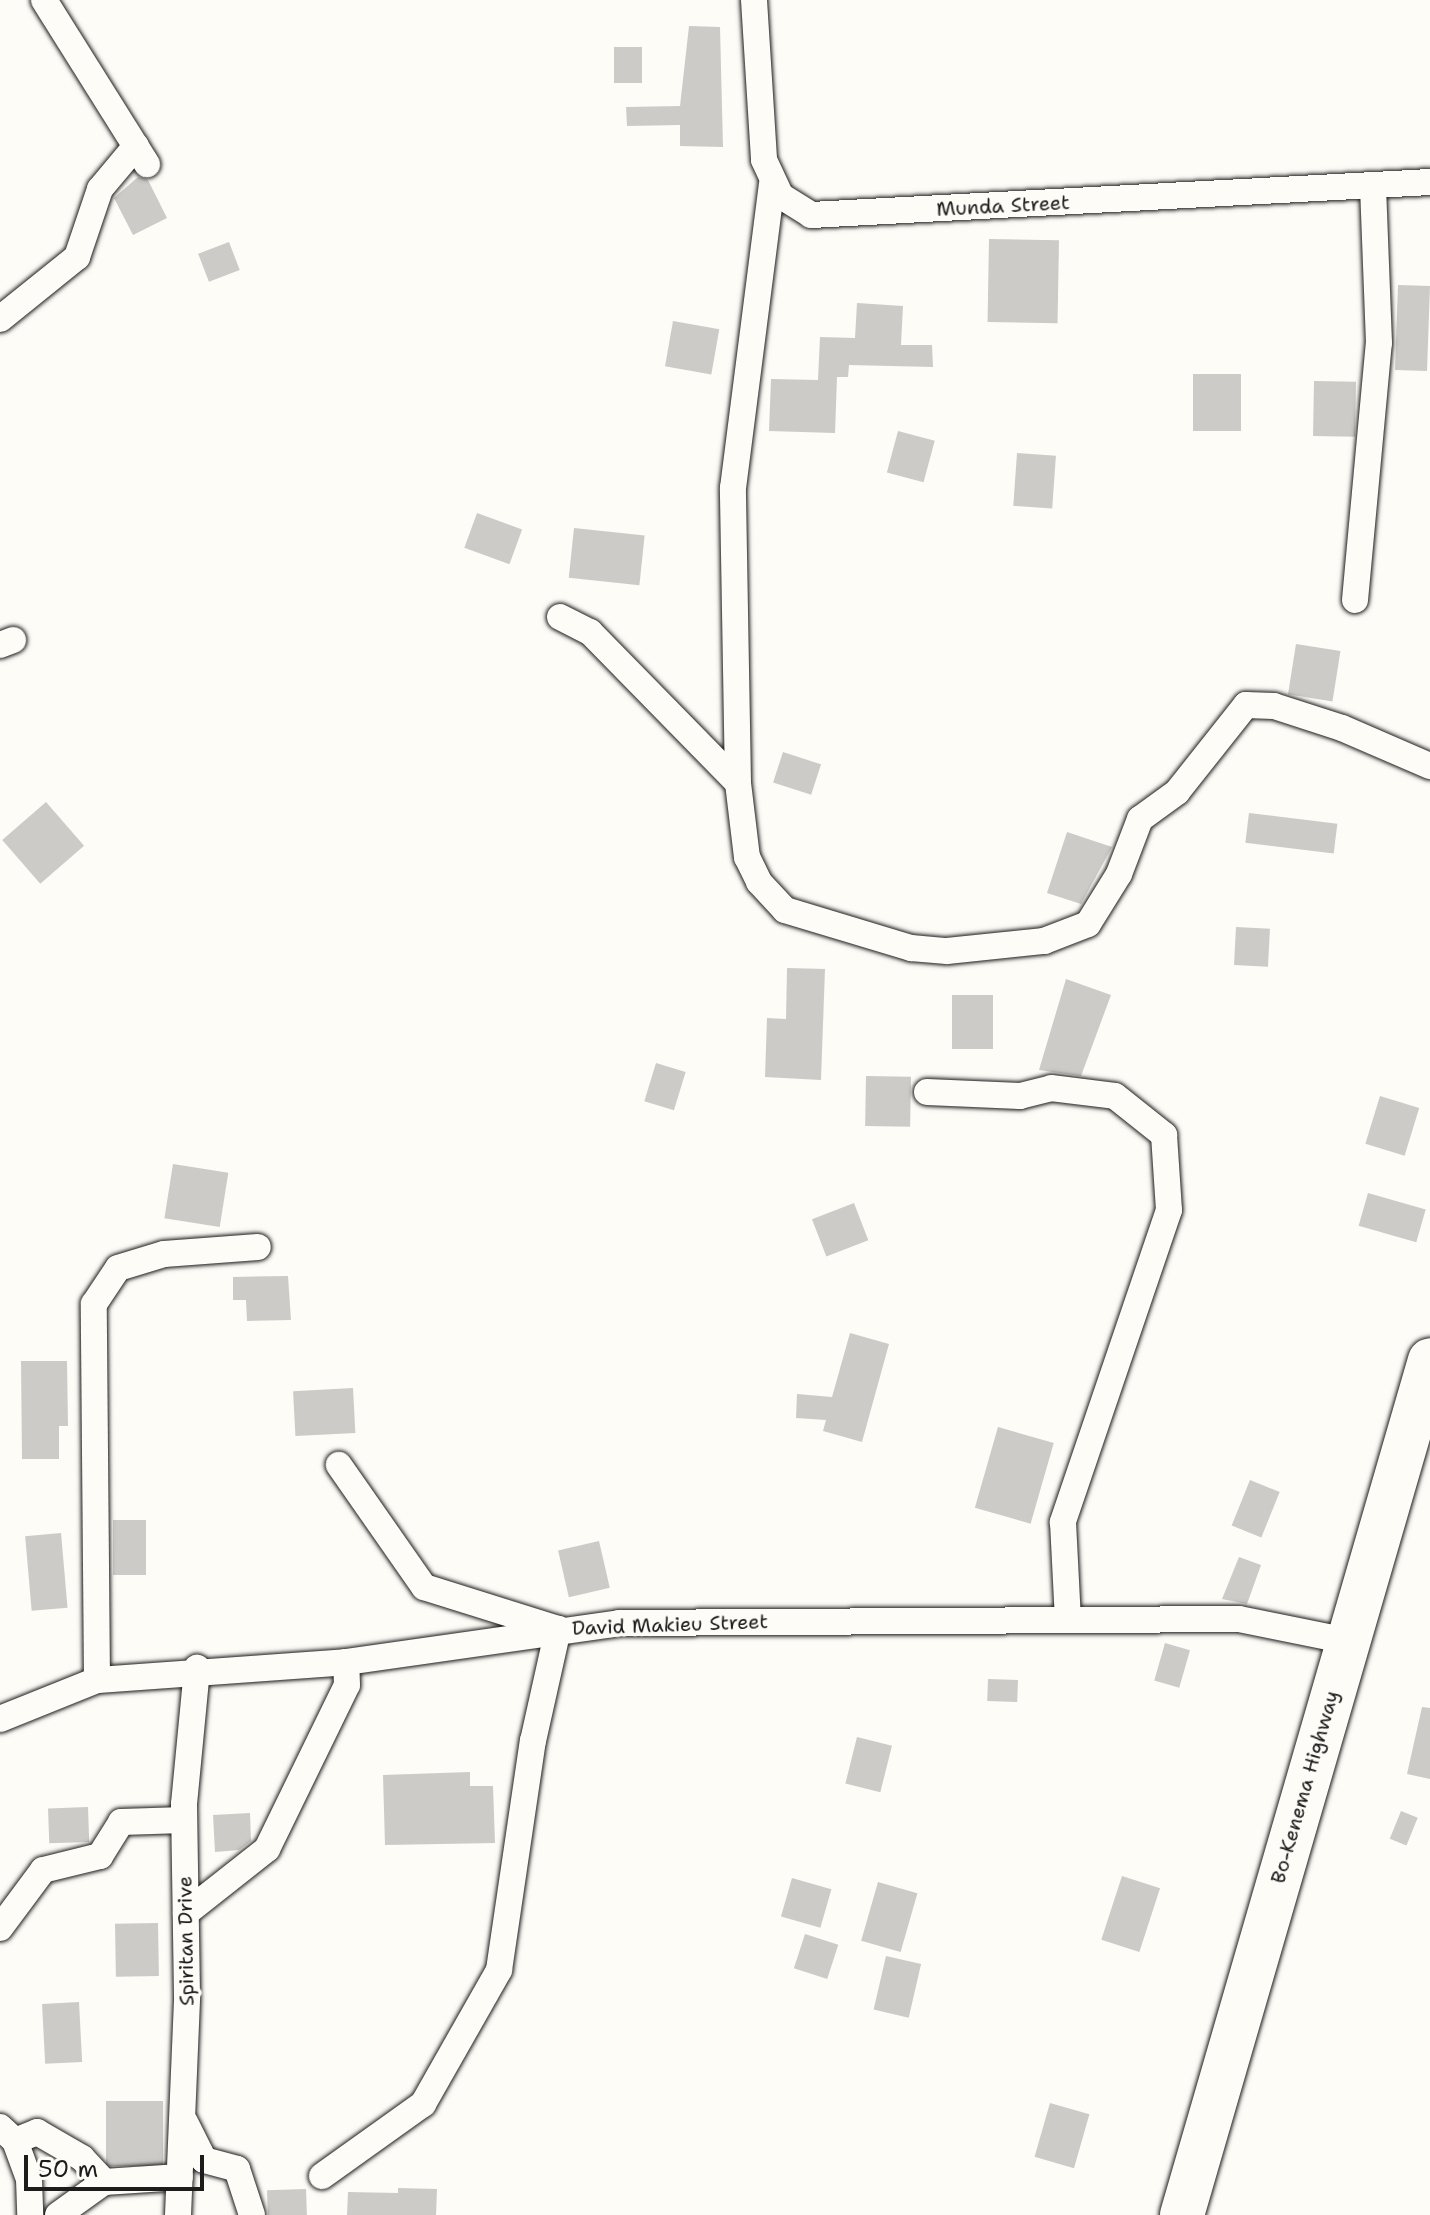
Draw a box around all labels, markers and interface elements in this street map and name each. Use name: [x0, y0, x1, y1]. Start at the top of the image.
street label: Munda Street: [936, 191, 1070, 221]
street label: David Makieu Street: [572, 1610, 768, 1640]
street label: Bo-Kenema Highway: [1266, 1688, 1344, 1886]
street label: Spiritan Drive: [173, 1876, 199, 2006]
scale bar: [28, 2139, 208, 2189]
text: 50 m: [38, 2153, 98, 2185]

